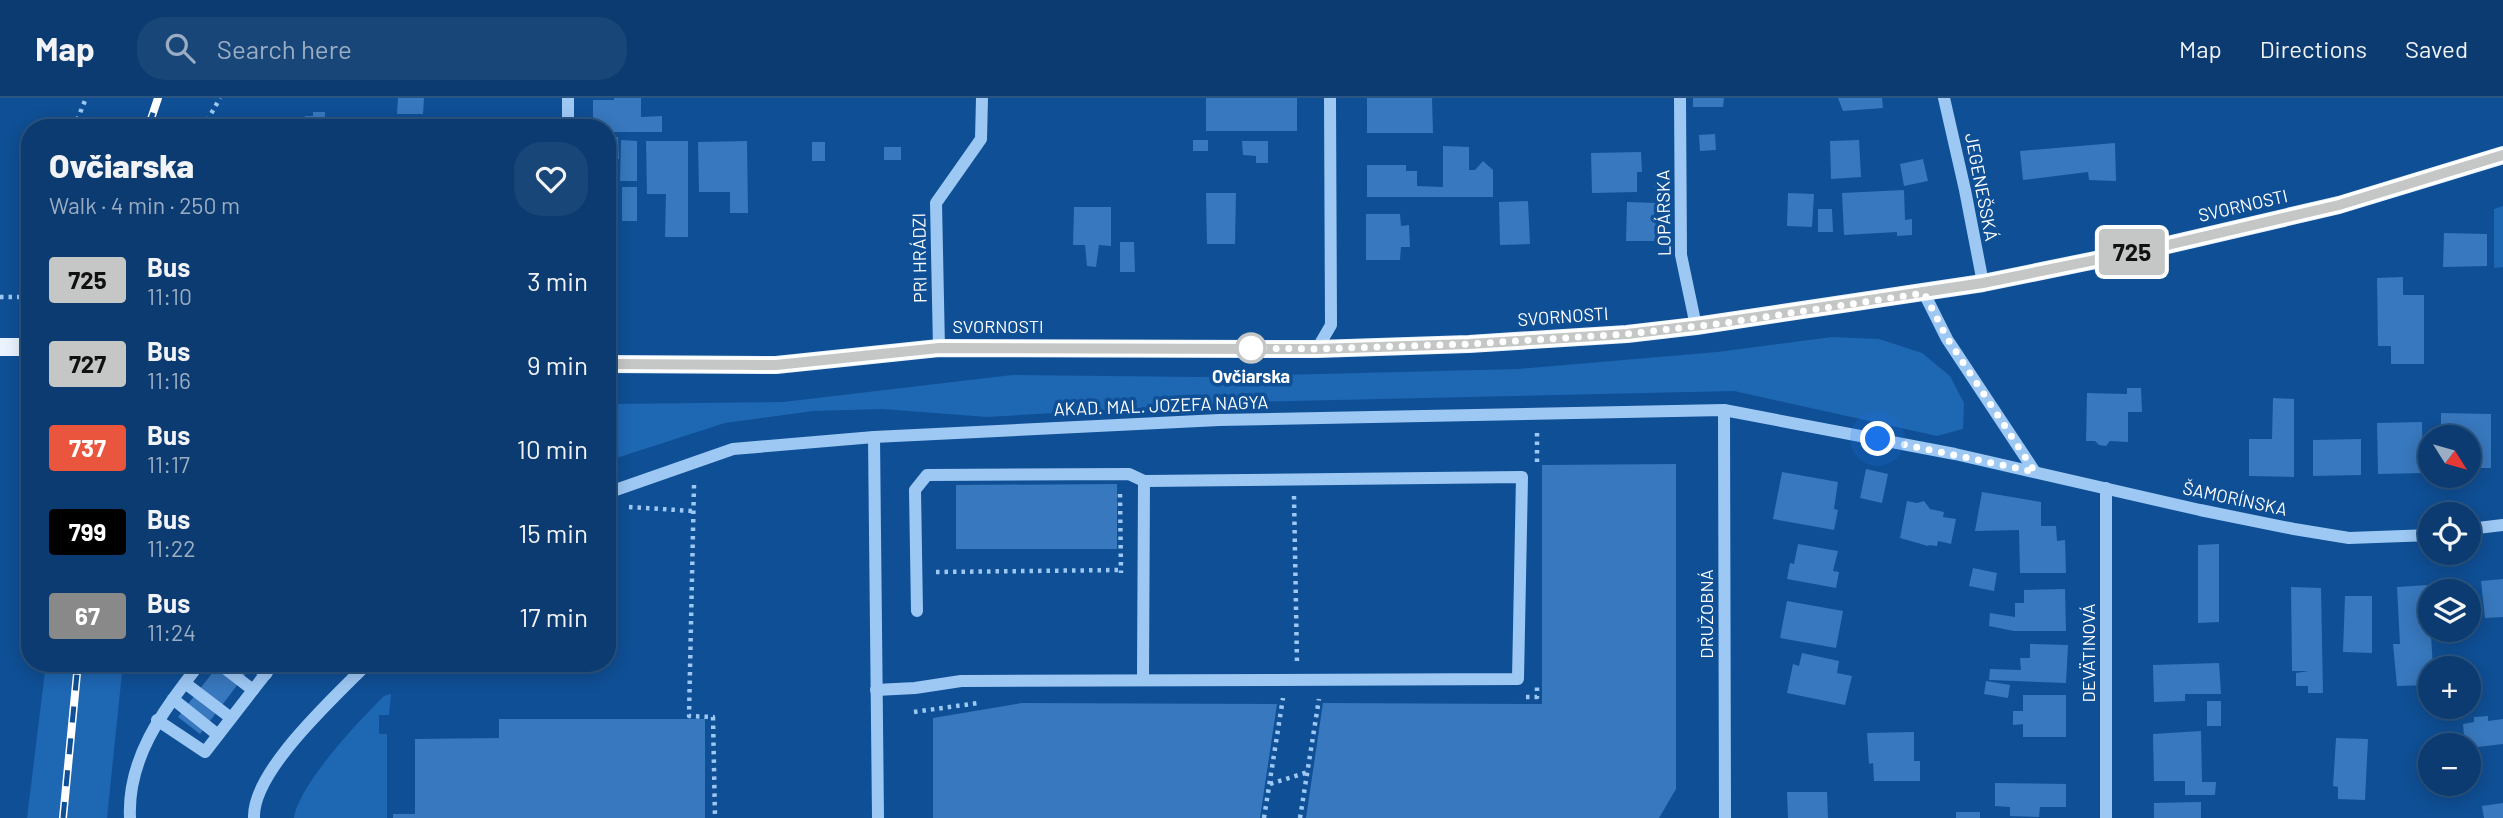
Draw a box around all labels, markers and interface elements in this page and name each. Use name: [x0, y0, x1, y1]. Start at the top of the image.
search box: [137, 17, 627, 80]
text: Map: [35, 28, 95, 68]
icon: search: [161, 29, 199, 67]
text: Search here: [217, 33, 352, 64]
text: Map: [2179, 34, 2222, 63]
text: Directions: [2260, 34, 2367, 63]
text: Saved: [2405, 34, 2468, 63]
street label: JEGENEŠSKÁ: [1961, 131, 2003, 243]
button: heart: [514, 142, 588, 216]
text: Ovčiarska: [49, 145, 194, 185]
street label: LOPÁRSKA: [1651, 170, 1675, 256]
street label: SVORNOSTI: [2196, 184, 2290, 226]
text: Walk · 4 min · 250 m: [49, 191, 240, 219]
street label: PRI HRÁDZI: [907, 213, 931, 303]
line badge: 725: [2092, 229, 2172, 275]
text: 725: [2113, 237, 2151, 266]
text: Bus: [147, 251, 190, 282]
text: 725: [68, 265, 107, 294]
text: 3 min: [527, 265, 588, 296]
text: 11:10: [147, 282, 192, 310]
street label: SVORNOSTI: [1517, 302, 1609, 330]
street label: SVORNOSTI: [952, 315, 1044, 337]
marker: Ovčiarska: [1236, 333, 1266, 363]
text: Bus: [147, 335, 190, 366]
text: 727: [69, 349, 106, 378]
text: 9 min: [527, 349, 588, 380]
place label: Ovčiarska: [1212, 365, 1290, 387]
text: 11:16: [147, 366, 191, 394]
street label: AKAD. MAL. JOZEFA NAGYA: [1053, 390, 1269, 420]
text: Bus: [147, 419, 190, 450]
your location: [1860, 421, 1895, 456]
north arrow: [2418, 425, 2482, 488]
map controls: [2418, 425, 2481, 796]
text: 737: [69, 433, 106, 462]
text: 10 min: [517, 433, 588, 464]
text: 11:17: [147, 450, 190, 478]
street label: ŠAMORÍNSKA: [2181, 476, 2290, 520]
button: locate: [2418, 502, 2481, 565]
text: Bus: [147, 503, 190, 534]
text: 799: [69, 517, 106, 546]
text: 15 min: [518, 517, 588, 548]
text: 11:22: [147, 534, 196, 562]
street label: DRUŽOBNÁ: [1695, 569, 1717, 659]
button: layers: [2418, 579, 2481, 642]
text: Bus: [147, 587, 190, 618]
text: 67: [75, 601, 100, 630]
text: 17 min: [519, 601, 588, 632]
street label: DEVÄTINOVÁ: [2077, 603, 2099, 702]
text: 11:24: [147, 618, 196, 646]
button: +: [2418, 656, 2481, 719]
button: −: [2418, 733, 2481, 796]

